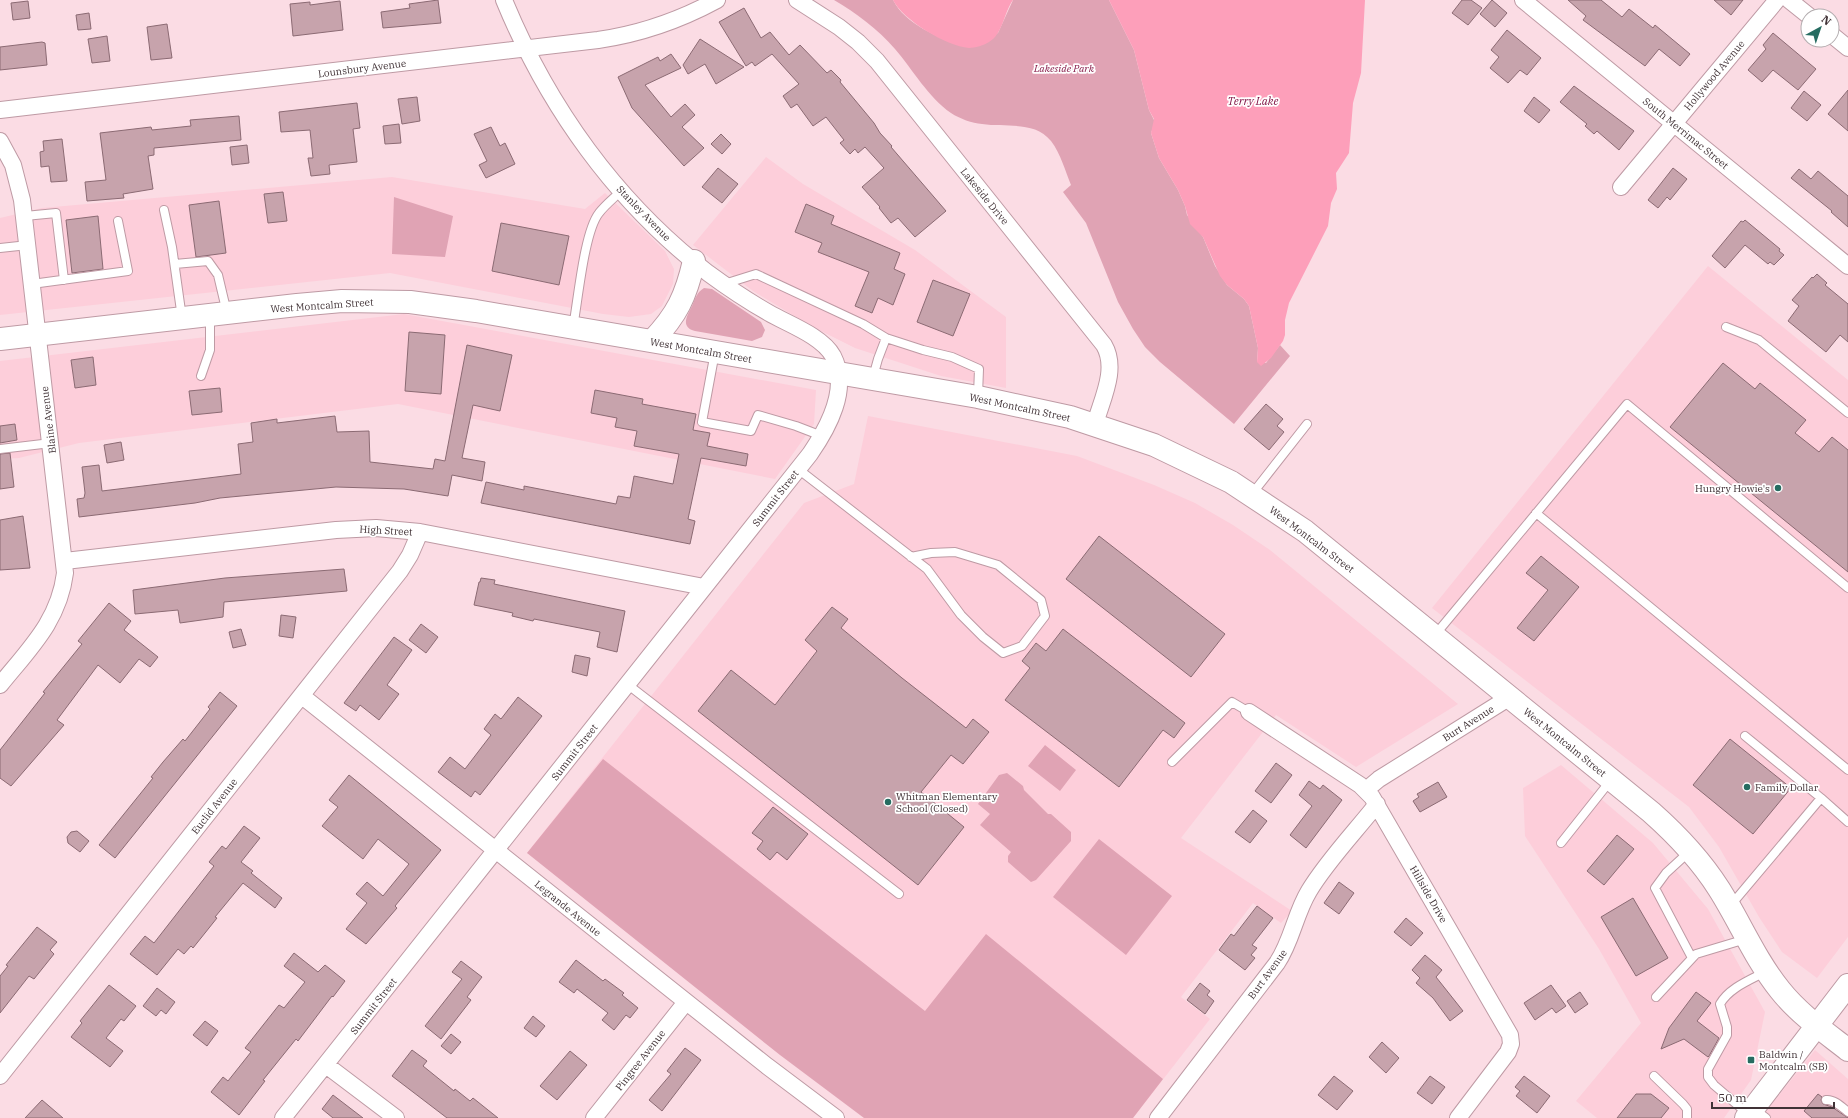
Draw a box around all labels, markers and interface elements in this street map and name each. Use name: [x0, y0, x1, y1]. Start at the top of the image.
north arrow: [1800, 8, 1840, 48]
text: N: [1819, 12, 1834, 29]
street label: Hollywood Avenue: [1681, 38, 1748, 113]
street label: Lounsbury Avenue: [317, 57, 407, 80]
park label: Lakeside Park: [1033, 62, 1095, 75]
water label: Terry Lake: [1228, 94, 1279, 108]
street label: South Merrimac Street: [1640, 95, 1732, 172]
street label: Lakeside Drive: [958, 165, 1012, 227]
street label: Stanley Avenue: [614, 183, 673, 244]
street label: West Montcalm Street: [270, 295, 374, 316]
street label: West Montcalm Street: [649, 335, 753, 366]
street label: Blaine Avenue: [38, 386, 59, 454]
street label: West Montcalm Street: [968, 390, 1072, 425]
street label: Summit Street: [749, 467, 802, 529]
place label: Hungry Howie's: [1695, 482, 1770, 495]
marker: Hungry Howie's: [1773, 483, 1783, 493]
street label: West Montcalm Street: [1267, 503, 1357, 576]
street label: High Street: [359, 523, 413, 538]
street label: Burt Avenue: [1440, 702, 1496, 744]
street label: West Montcalm Street: [1521, 705, 1609, 780]
street label: Summit Street: [548, 721, 601, 783]
street label: Euclid Avenue: [189, 776, 240, 837]
place label: Family Dollar: [1755, 781, 1819, 794]
marker: Family Dollar: [1742, 782, 1752, 792]
place label: Whitman Elementary School (Closed): [896, 790, 998, 815]
marker: Whitman Elementary School (Closed): [883, 797, 893, 807]
street label: Hillside Drive: [1407, 863, 1450, 925]
street label: Legrande Avenue: [532, 878, 604, 939]
street label: Burt Avenue: [1245, 947, 1290, 1002]
street label: Summit Street: [347, 975, 400, 1037]
street label: Pingree Avenue: [613, 1027, 668, 1093]
place label: Baldwin / Montcalm (SB): [1759, 1048, 1828, 1073]
marker: Baldwin / Montcalm (SB): [1746, 1055, 1756, 1065]
scale bar: [1712, 1084, 1834, 1110]
text: 50 m: [1718, 1090, 1747, 1105]

